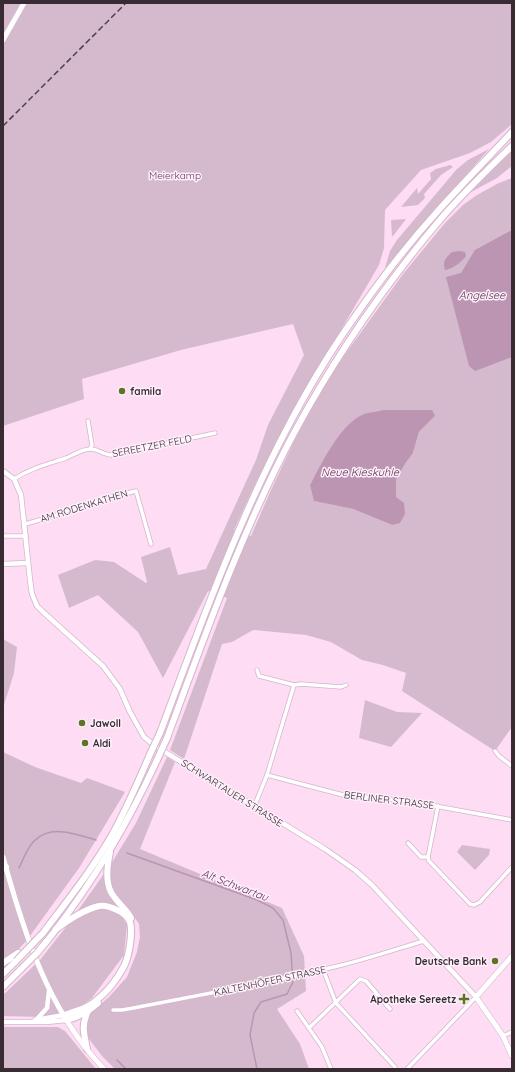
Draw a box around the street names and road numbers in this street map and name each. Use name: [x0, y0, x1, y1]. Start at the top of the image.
street label: SEREETZER FELD: [111, 432, 193, 460]
street label: AM RODENKATHEN: [39, 487, 129, 525]
street label: SCHWARTAUER STRASSE: [179, 756, 286, 830]
street label: BERLINER STRASSE: [343, 788, 435, 812]
street label: KALTENHÖFER STRASSE: [213, 963, 328, 999]

